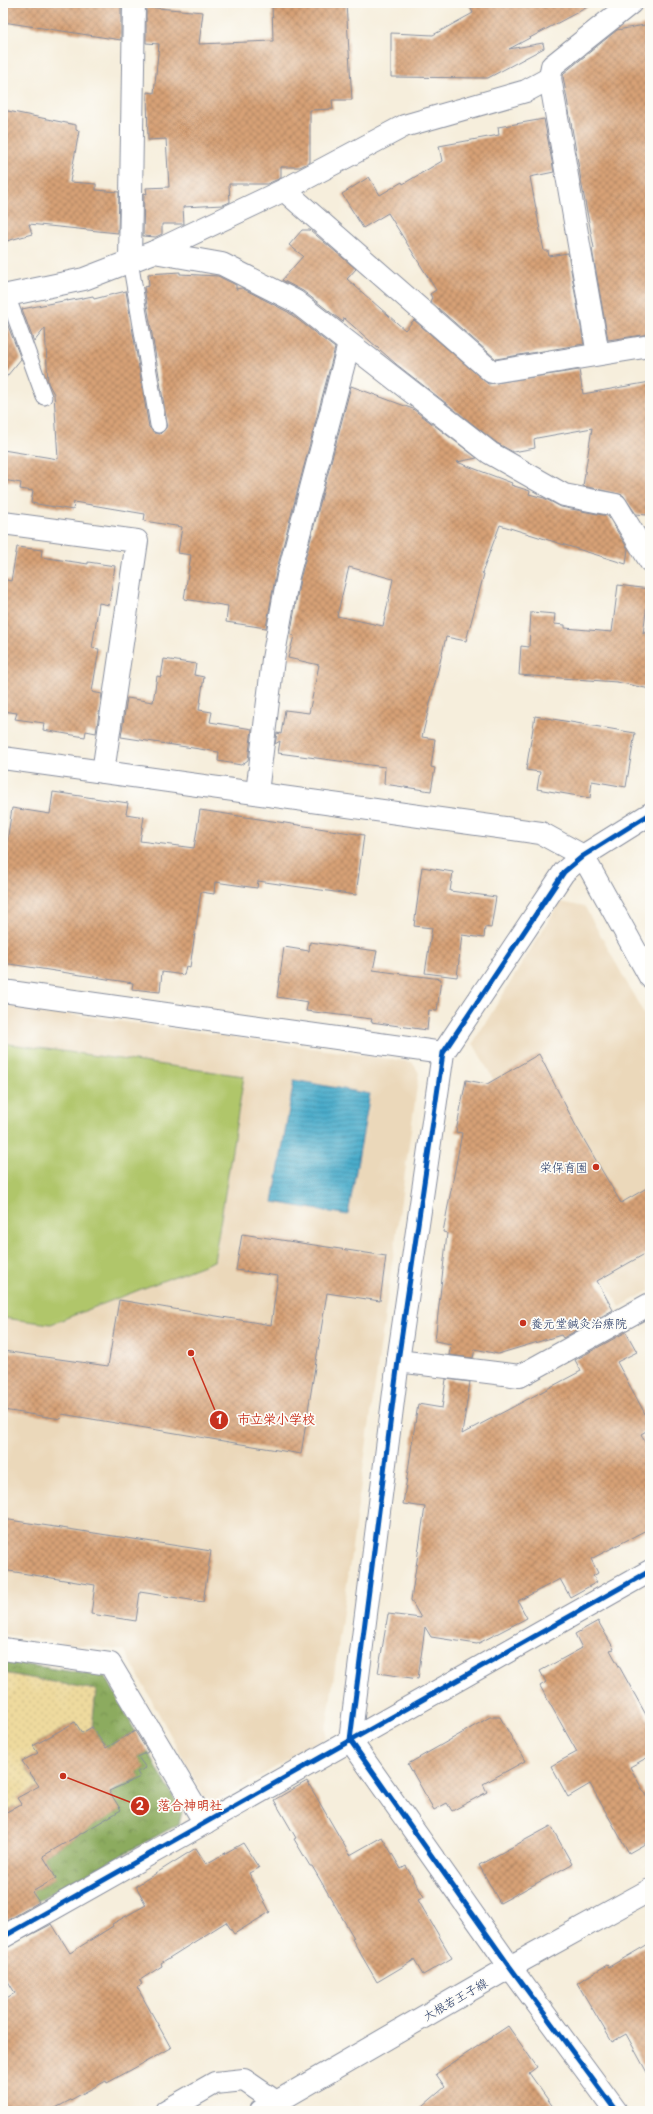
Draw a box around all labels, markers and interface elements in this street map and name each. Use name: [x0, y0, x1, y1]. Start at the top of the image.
place label: 栄保育園: [540, 1158, 588, 1176]
marker: 栄保育園: [591, 1162, 601, 1172]
place label: 養元堂鍼灸治療院: [531, 1314, 627, 1332]
marker: 養元堂鍼灸治療院: [518, 1318, 528, 1328]
callout: 市立栄小学校: [209, 1407, 323, 1432]
text: 市立栄小学校: [237, 1409, 315, 1428]
text: 1: [216, 1410, 222, 1428]
callout: 落合神明社: [130, 1793, 231, 1818]
text: 落合神明社: [157, 1795, 223, 1814]
text: 2: [136, 1796, 145, 1814]
street label: 大根若王子線: [419, 1973, 491, 2025]

